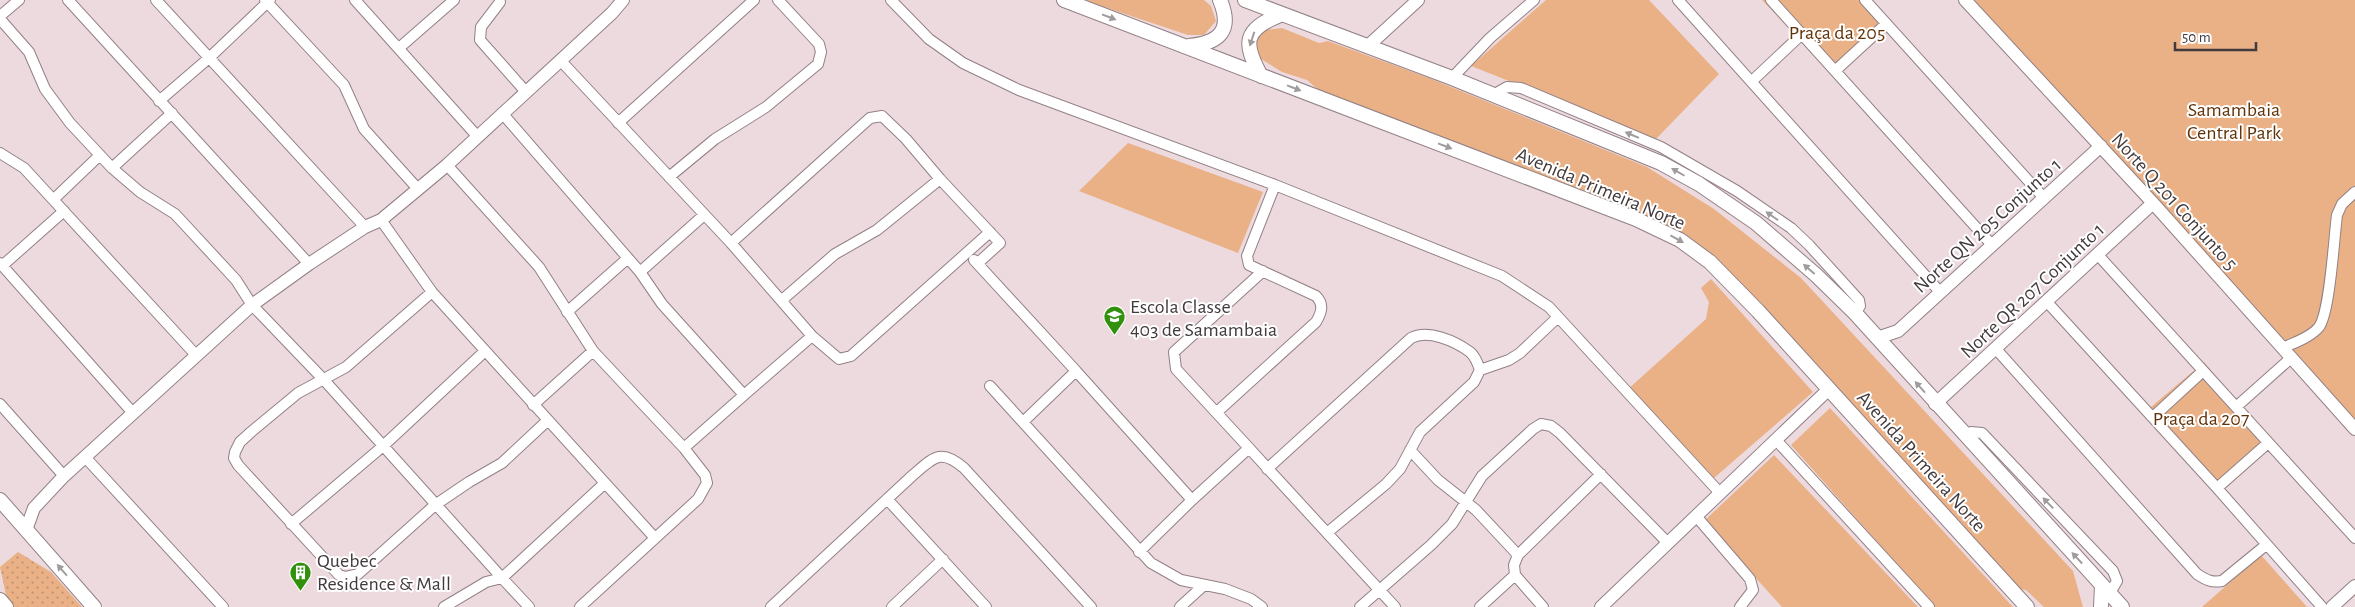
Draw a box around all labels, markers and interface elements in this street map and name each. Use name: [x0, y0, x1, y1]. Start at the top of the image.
one-way arrow: [1102, 13, 1117, 21]
scale bar: [2175, 20, 2256, 52]
park label: Praça da 205: [1789, 23, 1885, 43]
text: 50 m: [2182, 30, 2211, 45]
one-way arrow: [1247, 32, 1255, 47]
one-way arrow: [1286, 85, 1301, 92]
park label: Samambaia Central Park: [2187, 100, 2281, 143]
street label: Norte Q 201 Conjunto 5: [2108, 129, 2241, 274]
one-way arrow: [1625, 130, 1639, 138]
one-way arrow: [1438, 142, 1453, 150]
street label: Avenida Primeira Norte: [1513, 144, 1688, 234]
street label: Norte QN 205 Conjunto 1: [1910, 155, 2065, 297]
one-way arrow: [1672, 168, 1685, 177]
one-way arrow: [1766, 211, 1779, 221]
street label: Norte QR 207 Conjunto 1: [1957, 219, 2108, 362]
one-way arrow: [1670, 235, 1684, 244]
one-way arrow: [1803, 263, 1816, 274]
place label: Escola Classe 403 de Samambaia: [1130, 297, 1277, 340]
school or university icon: Escola Classe 403 de Samambaia: [1102, 305, 1126, 336]
one-way arrow: [1914, 381, 1926, 393]
street label: Avenida Primeira Norte: [1853, 388, 1989, 536]
park label: Praça da 207: [2153, 409, 2249, 429]
one-way arrow: [2042, 497, 2054, 509]
place label: Quebec Residence & Mall: [317, 551, 451, 594]
one-way arrow: [2071, 553, 2083, 565]
building icon: Quebec Residence & Mall: [289, 560, 313, 591]
one-way arrow: [56, 565, 68, 577]

